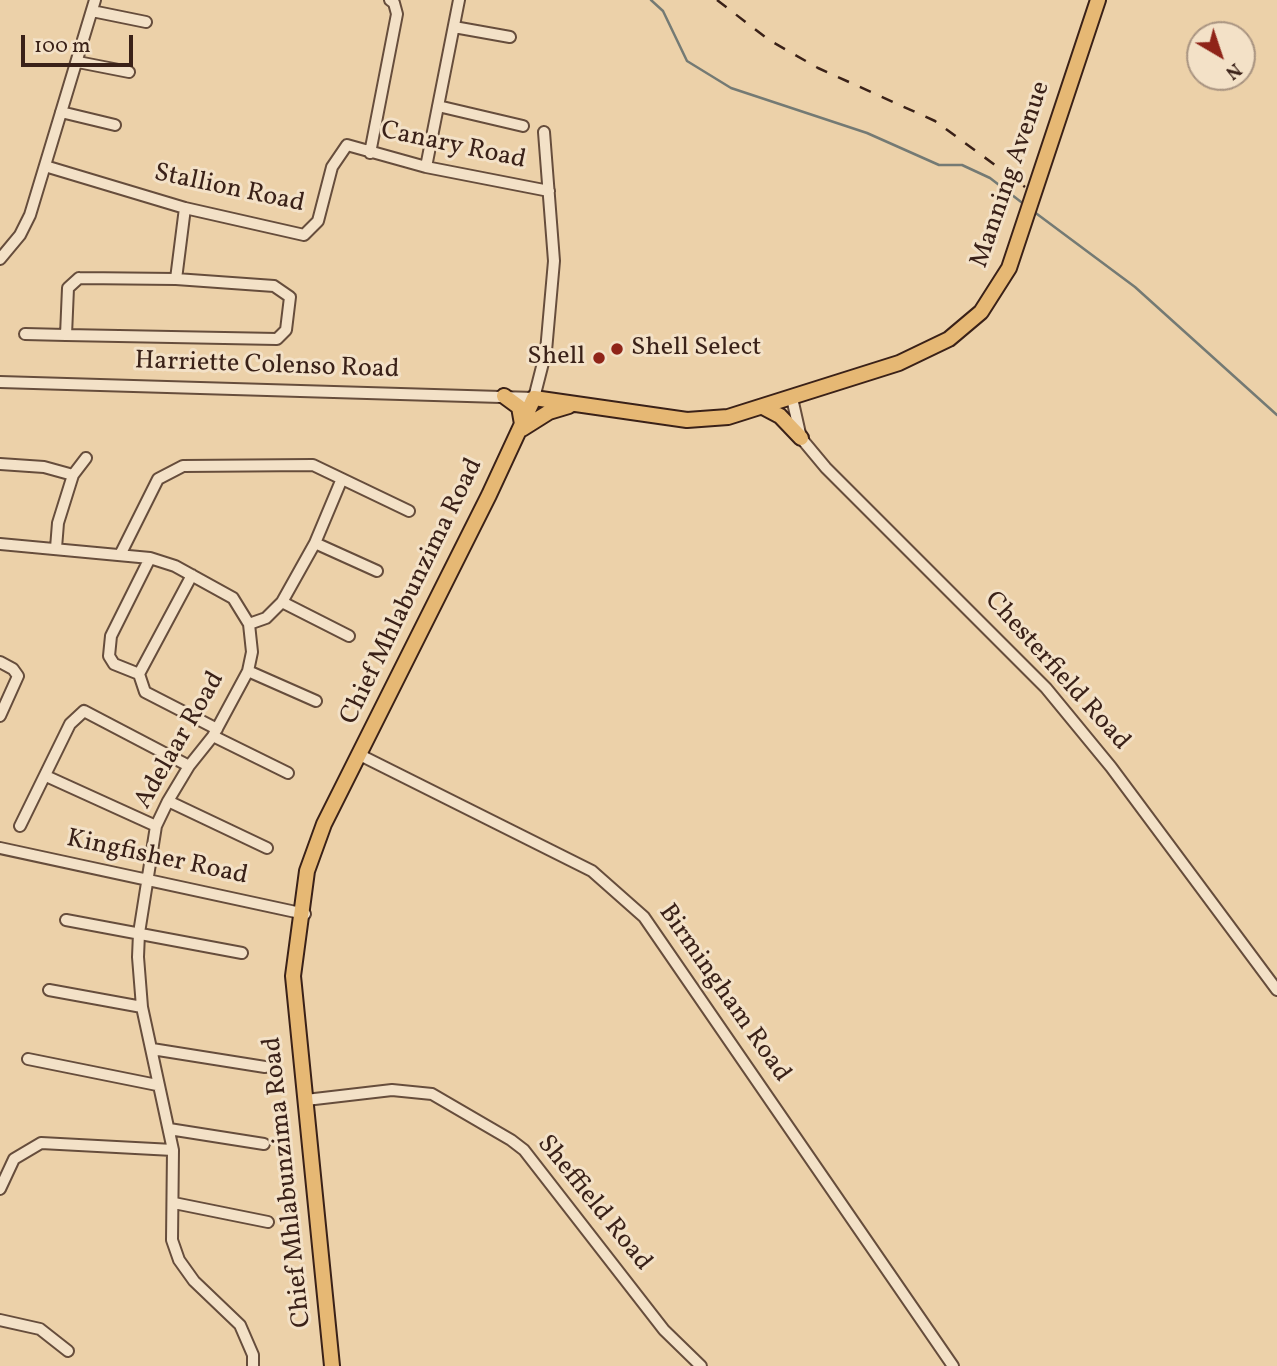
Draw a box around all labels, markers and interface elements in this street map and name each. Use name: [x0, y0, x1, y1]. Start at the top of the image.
scale bar: [24, 21, 136, 65]
north arrow: [1186, 21, 1256, 91]
text: 100 m: [34, 32, 91, 61]
text: N: [1219, 56, 1247, 85]
street label: Manning Avenue: [965, 78, 1059, 272]
street label: Canary Road: [378, 116, 528, 178]
street label: Stallion Road: [151, 159, 307, 221]
place label: Shell Select: [631, 333, 761, 365]
marker: Shell Select: [609, 341, 625, 357]
place label: Shell: [527, 342, 585, 374]
street label: Harriette Colenso Road: [134, 347, 400, 387]
marker: Shell: [591, 350, 607, 366]
street label: Chief Mhlabunzima Road: [335, 454, 491, 730]
street label: Chesterfield Road: [976, 586, 1136, 758]
street label: Adelaar Road: [129, 667, 233, 815]
street label: Kingfisher Road: [64, 825, 250, 893]
street label: Birmingham Road: [650, 899, 796, 1089]
street label: Chief Mhlabunzima Road: [258, 1035, 320, 1329]
street label: Sheffield Road: [529, 1130, 657, 1278]

